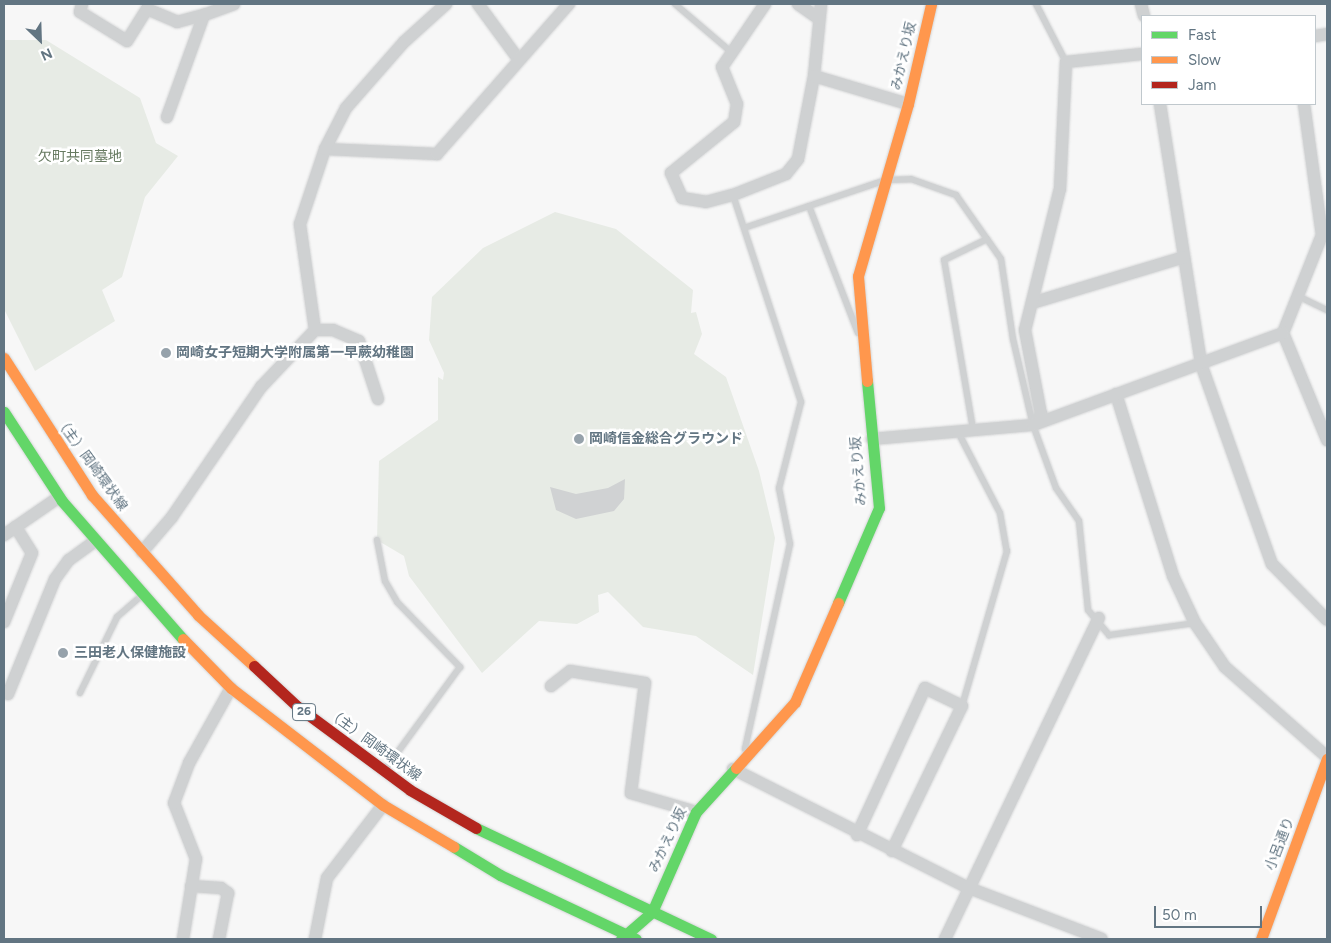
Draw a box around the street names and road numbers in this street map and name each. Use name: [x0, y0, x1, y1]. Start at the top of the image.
street label: みかえり坂: [888, 20, 920, 92]
street label: （主）岡崎環状線: [51, 414, 131, 514]
street label: みかえり坂: [848, 435, 870, 507]
road number: 26: [292, 702, 316, 722]
street label: （主）岡崎環状線: [324, 705, 424, 785]
street label: みかえり坂: [646, 805, 690, 875]
street label: 小呂通り: [1262, 815, 1298, 873]

